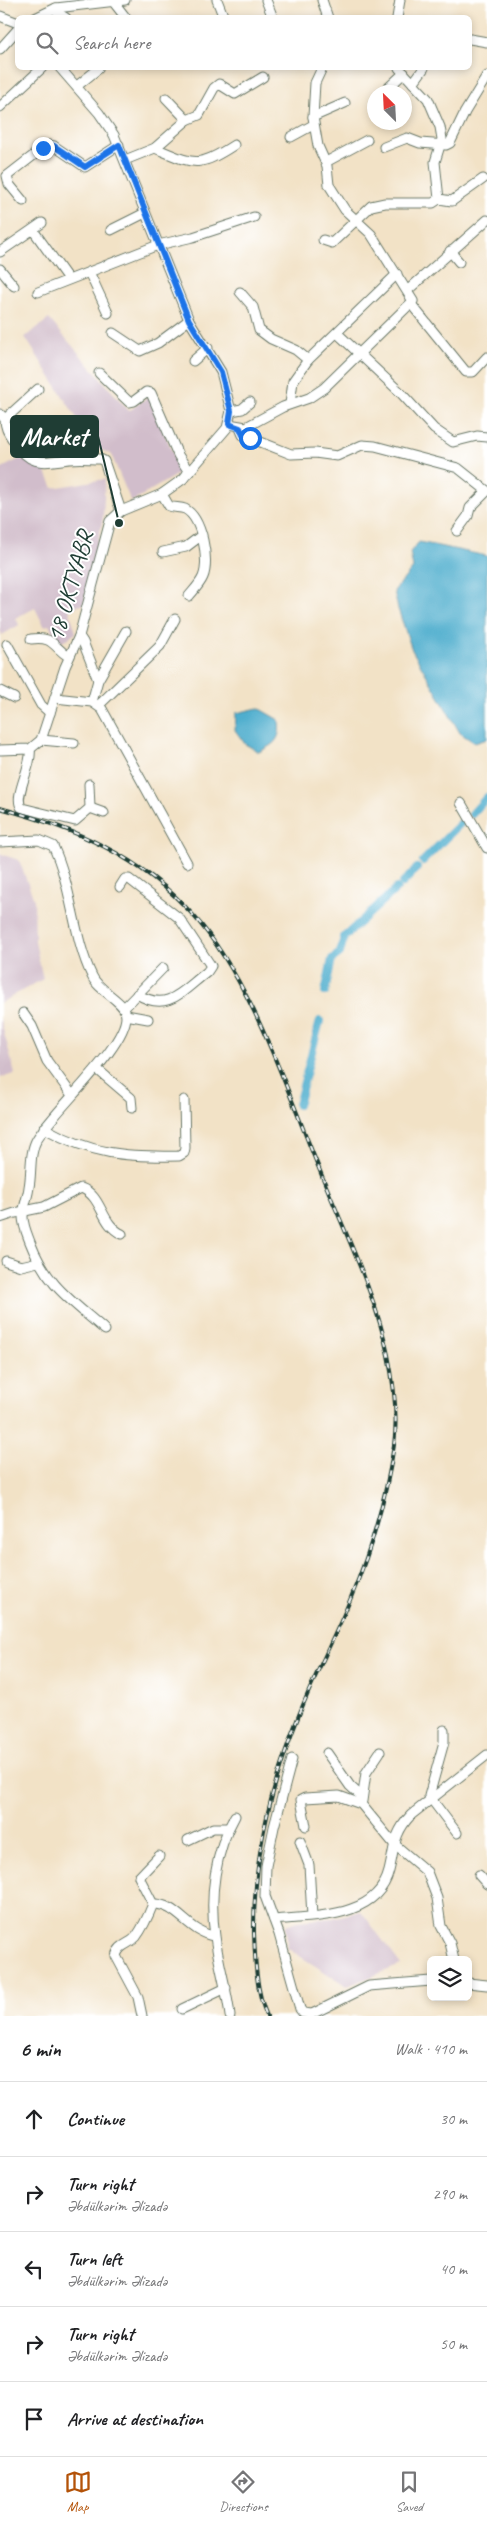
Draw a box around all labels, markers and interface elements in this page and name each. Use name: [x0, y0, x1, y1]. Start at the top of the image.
search box: [15, 15, 472, 70]
icon: search: [33, 29, 61, 57]
text: Search here: [73, 31, 150, 55]
north arrow: [367, 85, 412, 130]
route end: [32, 137, 55, 160]
callout: Market: [11, 416, 98, 457]
text: Market: [21, 420, 92, 453]
route start: [239, 427, 262, 450]
street label: 18 OKTYABR: [39, 525, 102, 645]
map controls: [427, 1956, 472, 2001]
button: layers: [427, 1956, 472, 2001]
text: 6 min: [20, 2036, 61, 2062]
text: Walk · 410 m: [395, 2039, 467, 2059]
icon: ahead: [20, 2105, 48, 2133]
text: Continue: [67, 2107, 124, 2131]
text: 30 m: [440, 2109, 467, 2129]
text: Turn right: [67, 2172, 134, 2196]
icon: right: [20, 2180, 48, 2208]
text: 290 m: [433, 2184, 467, 2204]
text: Əbdülkərim Əlizadə: [67, 2196, 167, 2216]
text: Turn left: [67, 2247, 122, 2271]
icon: left: [20, 2255, 48, 2283]
text: 40 m: [440, 2259, 467, 2279]
text: Əbdülkərim Əlizadə: [67, 2271, 167, 2291]
text: Turn right: [67, 2322, 134, 2346]
icon: right: [20, 2330, 48, 2358]
text: 50 m: [440, 2334, 467, 2354]
text: Əbdülkərim Əlizadə: [67, 2346, 167, 2366]
icon: arrive: [20, 2405, 48, 2433]
text: Arrive at destination: [67, 2407, 203, 2431]
tab: Map: [64, 2468, 92, 2515]
tab: Directions: [219, 2468, 268, 2515]
tab: Saved: [395, 2468, 423, 2515]

